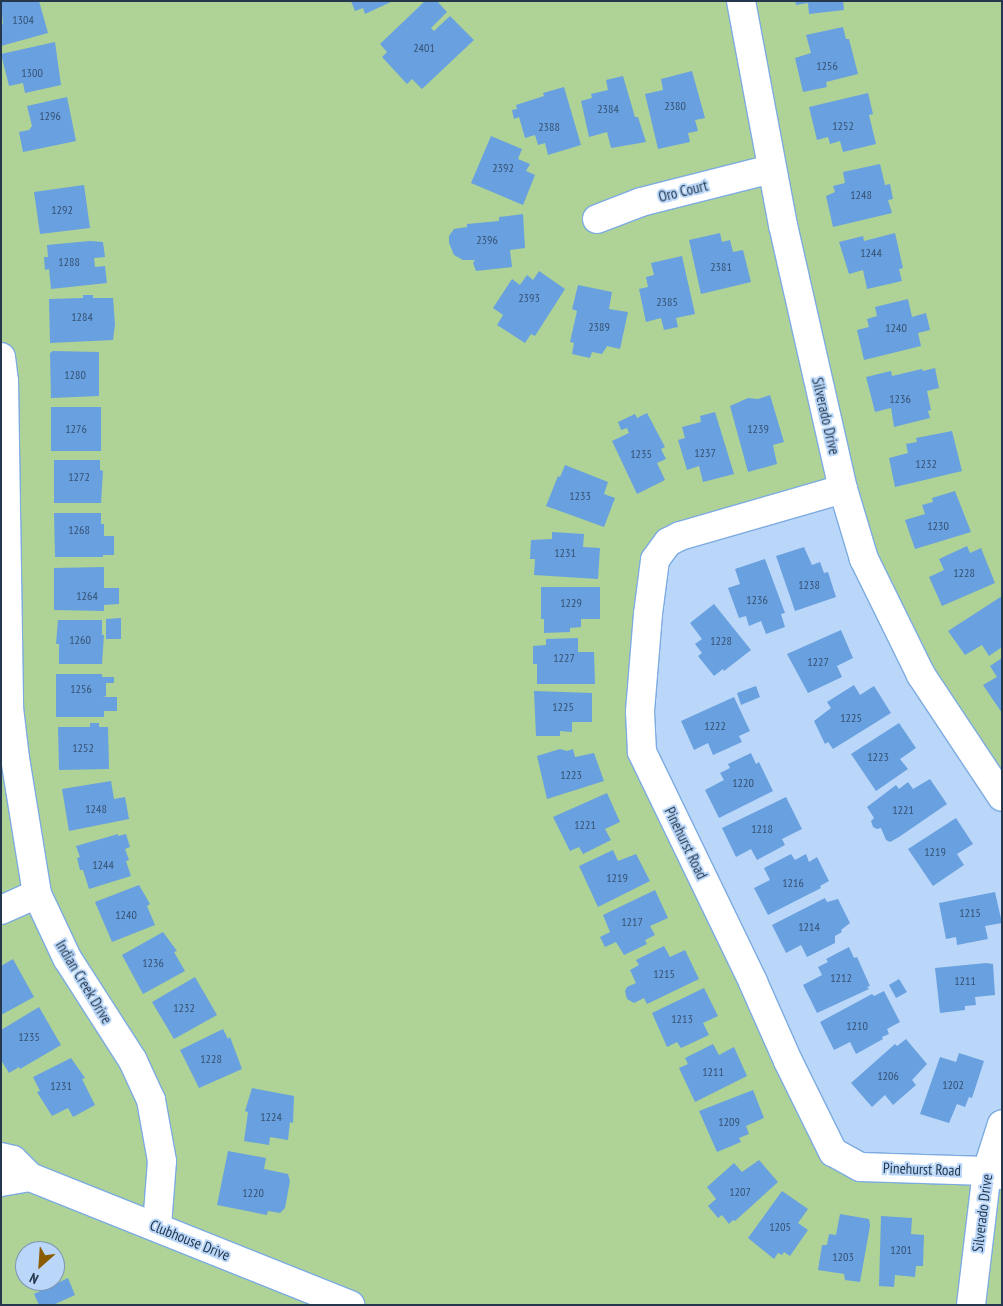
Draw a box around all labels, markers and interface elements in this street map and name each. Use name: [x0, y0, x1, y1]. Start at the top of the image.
house number: 1304: [12, 13, 34, 27]
house number: 2401: [413, 41, 435, 55]
house number: 1256: [816, 59, 838, 73]
house number: 1300: [21, 66, 43, 80]
house number: 2380: [664, 99, 686, 113]
house number: 2384: [597, 102, 619, 116]
house number: 1296: [39, 109, 61, 123]
house number: 1252: [832, 119, 854, 133]
house number: 2388: [538, 120, 560, 134]
house number: 2392: [492, 161, 514, 175]
street label: Oro Court: [657, 176, 709, 206]
house number: 1248: [850, 188, 872, 202]
house number: 1292: [51, 203, 73, 217]
house number: 2396: [476, 233, 498, 247]
house number: 1244: [860, 246, 882, 260]
house number: 1288: [58, 255, 80, 269]
house number: 2381: [710, 260, 732, 274]
house number: 2393: [518, 291, 540, 305]
house number: 2385: [656, 295, 678, 309]
house number: 1284: [71, 310, 93, 324]
house number: 2389: [588, 320, 610, 334]
house number: 1240: [885, 321, 907, 335]
house number: 1280: [64, 368, 86, 382]
street label: Silverado Drive: [808, 376, 844, 456]
house number: 1236: [889, 392, 911, 406]
house number: 1276: [65, 422, 87, 436]
house number: 1239: [747, 422, 769, 436]
house number: 1237: [694, 446, 716, 460]
house number: 1235: [630, 447, 652, 461]
house number: 1232: [915, 457, 937, 471]
house number: 1272: [68, 470, 90, 484]
house number: 1233: [569, 489, 591, 503]
house number: 1230: [927, 519, 949, 533]
house number: 1268: [68, 523, 90, 537]
house number: 1231: [554, 546, 576, 560]
house number: 1228: [953, 566, 975, 580]
house number: 1238: [798, 578, 820, 592]
house number: 1264: [76, 589, 98, 603]
house number: 1236: [746, 593, 768, 607]
house number: 1229: [560, 596, 582, 610]
house number: 1260: [69, 633, 91, 647]
house number: 1228: [710, 634, 732, 648]
house number: 1227: [553, 651, 575, 665]
house number: 1227: [807, 655, 829, 669]
house number: 1256: [70, 682, 92, 696]
house number: 1225: [552, 700, 574, 714]
house number: 1225: [840, 711, 862, 725]
house number: 1222: [704, 719, 726, 733]
house number: 1252: [72, 741, 94, 755]
house number: 1223: [867, 750, 889, 764]
house number: 1223: [560, 768, 582, 782]
house number: 1220: [732, 776, 754, 790]
house number: 1248: [85, 802, 107, 816]
house number: 1221: [892, 803, 914, 817]
street label: Pinehurst Road: [661, 804, 711, 882]
house number: 1221: [574, 818, 596, 832]
house number: 1218: [751, 822, 773, 836]
house number: 1219: [924, 845, 946, 859]
house number: 1244: [92, 858, 114, 872]
house number: 1219: [606, 871, 628, 885]
house number: 1216: [782, 876, 804, 890]
house number: 1215: [959, 906, 981, 920]
house number: 1240: [115, 908, 137, 922]
house number: 1217: [621, 915, 643, 929]
house number: 1214: [798, 920, 820, 934]
street label: Indian Creek Drive: [52, 937, 116, 1027]
house number: 1236: [142, 956, 164, 970]
house number: 1215: [653, 967, 675, 981]
house number: 1212: [830, 971, 852, 985]
house number: 1211: [954, 974, 976, 988]
house number: 1232: [173, 1001, 195, 1015]
house number: 1213: [671, 1012, 693, 1026]
house number: 1210: [846, 1019, 868, 1033]
house number: 1235: [18, 1030, 40, 1044]
house number: 1228: [200, 1052, 222, 1066]
house number: 1211: [702, 1065, 724, 1079]
house number: 1206: [877, 1069, 899, 1083]
house number: 1202: [942, 1078, 964, 1092]
house number: 1231: [50, 1079, 72, 1093]
house number: 1224: [260, 1110, 282, 1124]
house number: 1209: [718, 1115, 740, 1129]
street label: Pinehurst Road: [883, 1159, 961, 1179]
street label: Silverado Drive: [968, 1173, 996, 1253]
house number: 1207: [729, 1185, 751, 1199]
house number: 1220: [242, 1186, 264, 1200]
street label: Clubhouse Drive: [147, 1216, 233, 1264]
house number: 1205: [769, 1220, 791, 1234]
north arrow: [15, 1241, 65, 1291]
house number: 1201: [890, 1243, 912, 1257]
house number: 1203: [832, 1250, 854, 1264]
text: N: [27, 1269, 41, 1288]

